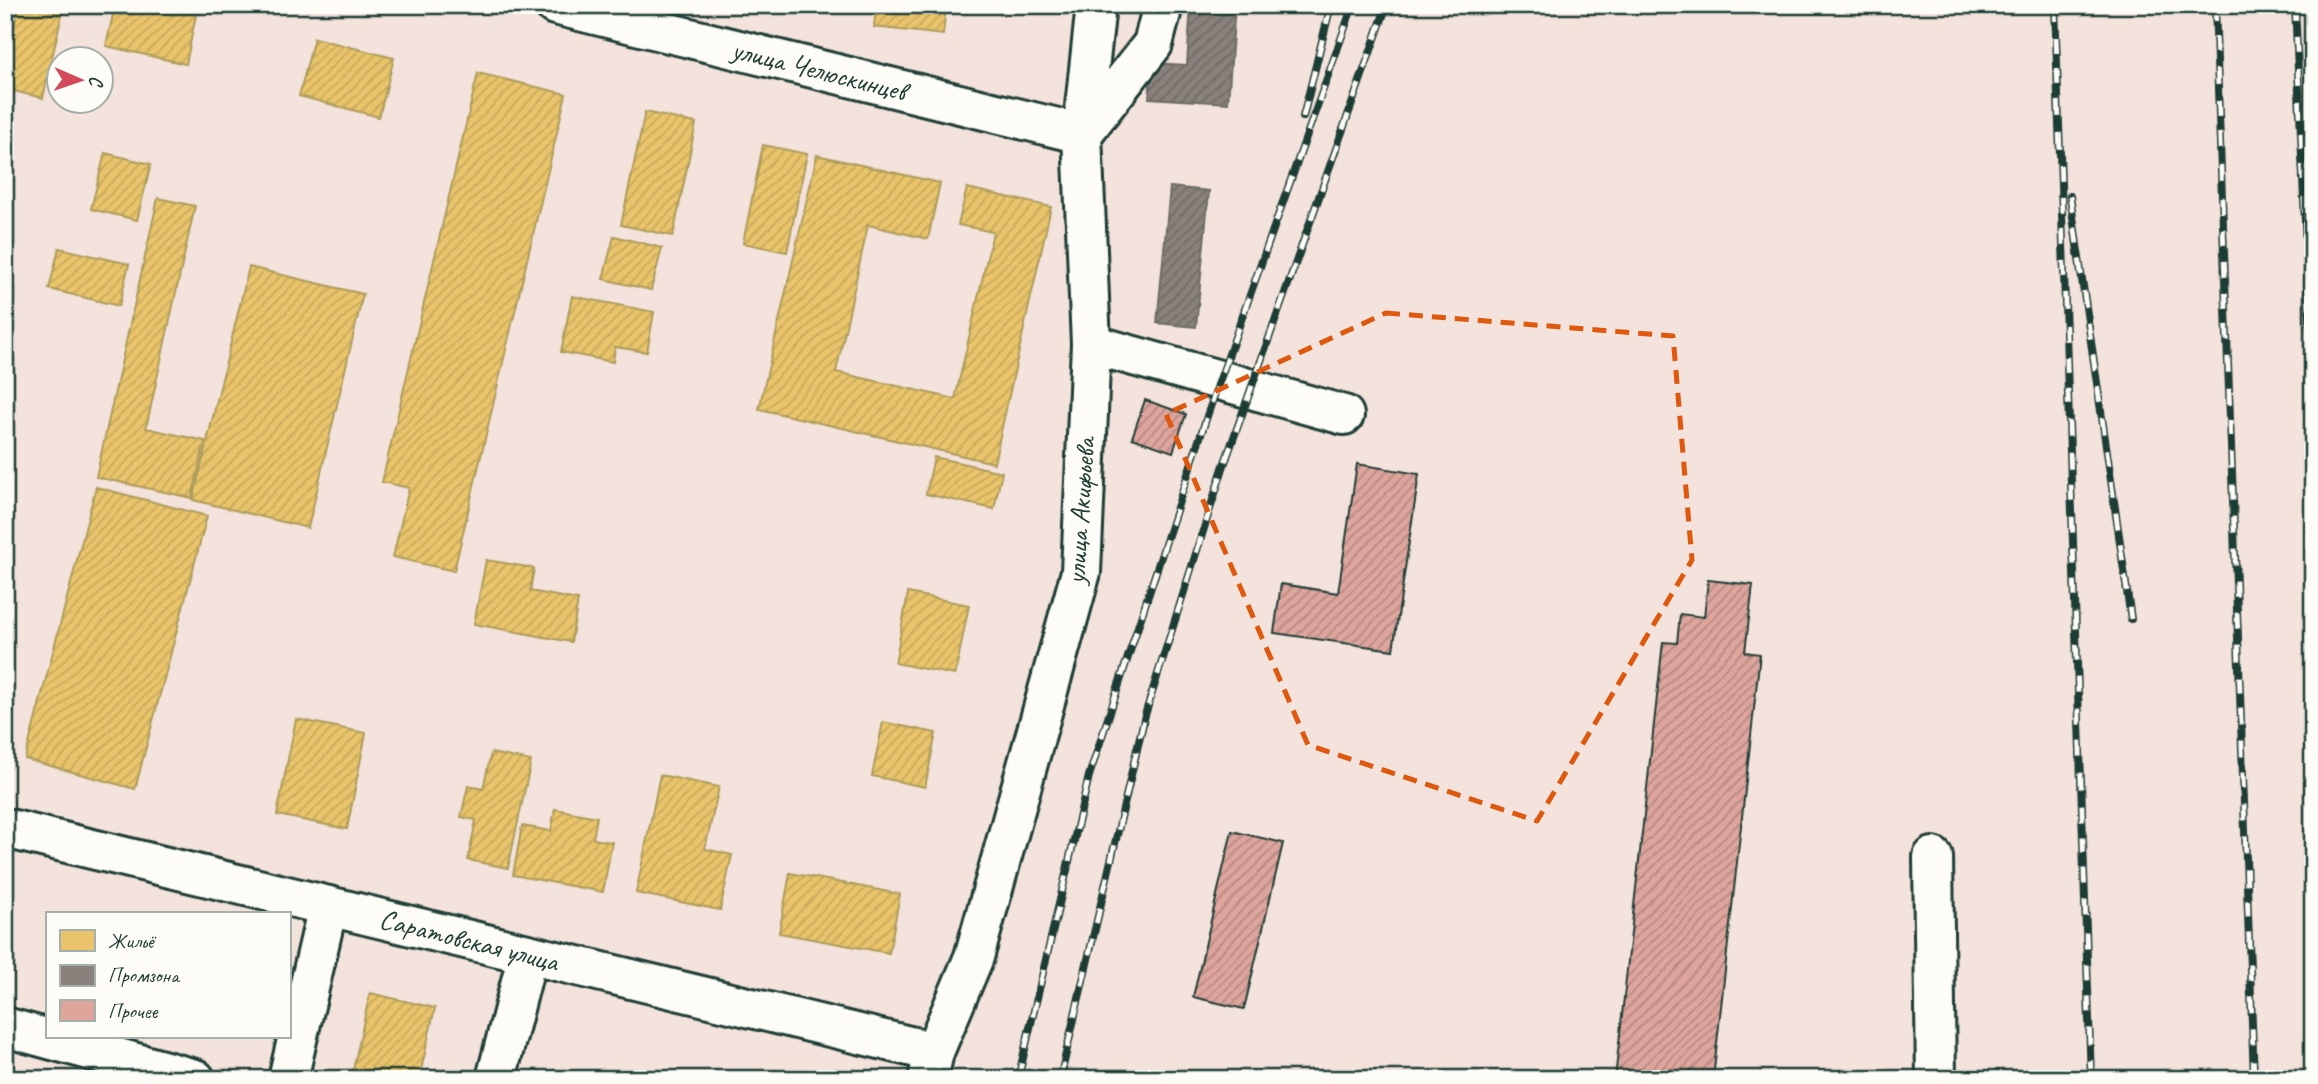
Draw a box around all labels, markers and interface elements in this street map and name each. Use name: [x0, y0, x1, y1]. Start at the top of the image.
street label: улица Челюскинцев: [727, 31, 914, 110]
north arrow: [46, 46, 116, 116]
text: С: [84, 75, 108, 88]
street label: улица Акифьева: [1057, 434, 1103, 587]
street label: Саратовская улица: [376, 901, 564, 980]
legend: [46, 912, 290, 1038]
text: Жильё: [108, 928, 157, 954]
text: Промзона: [108, 962, 181, 988]
text: Прочее: [108, 998, 159, 1024]

